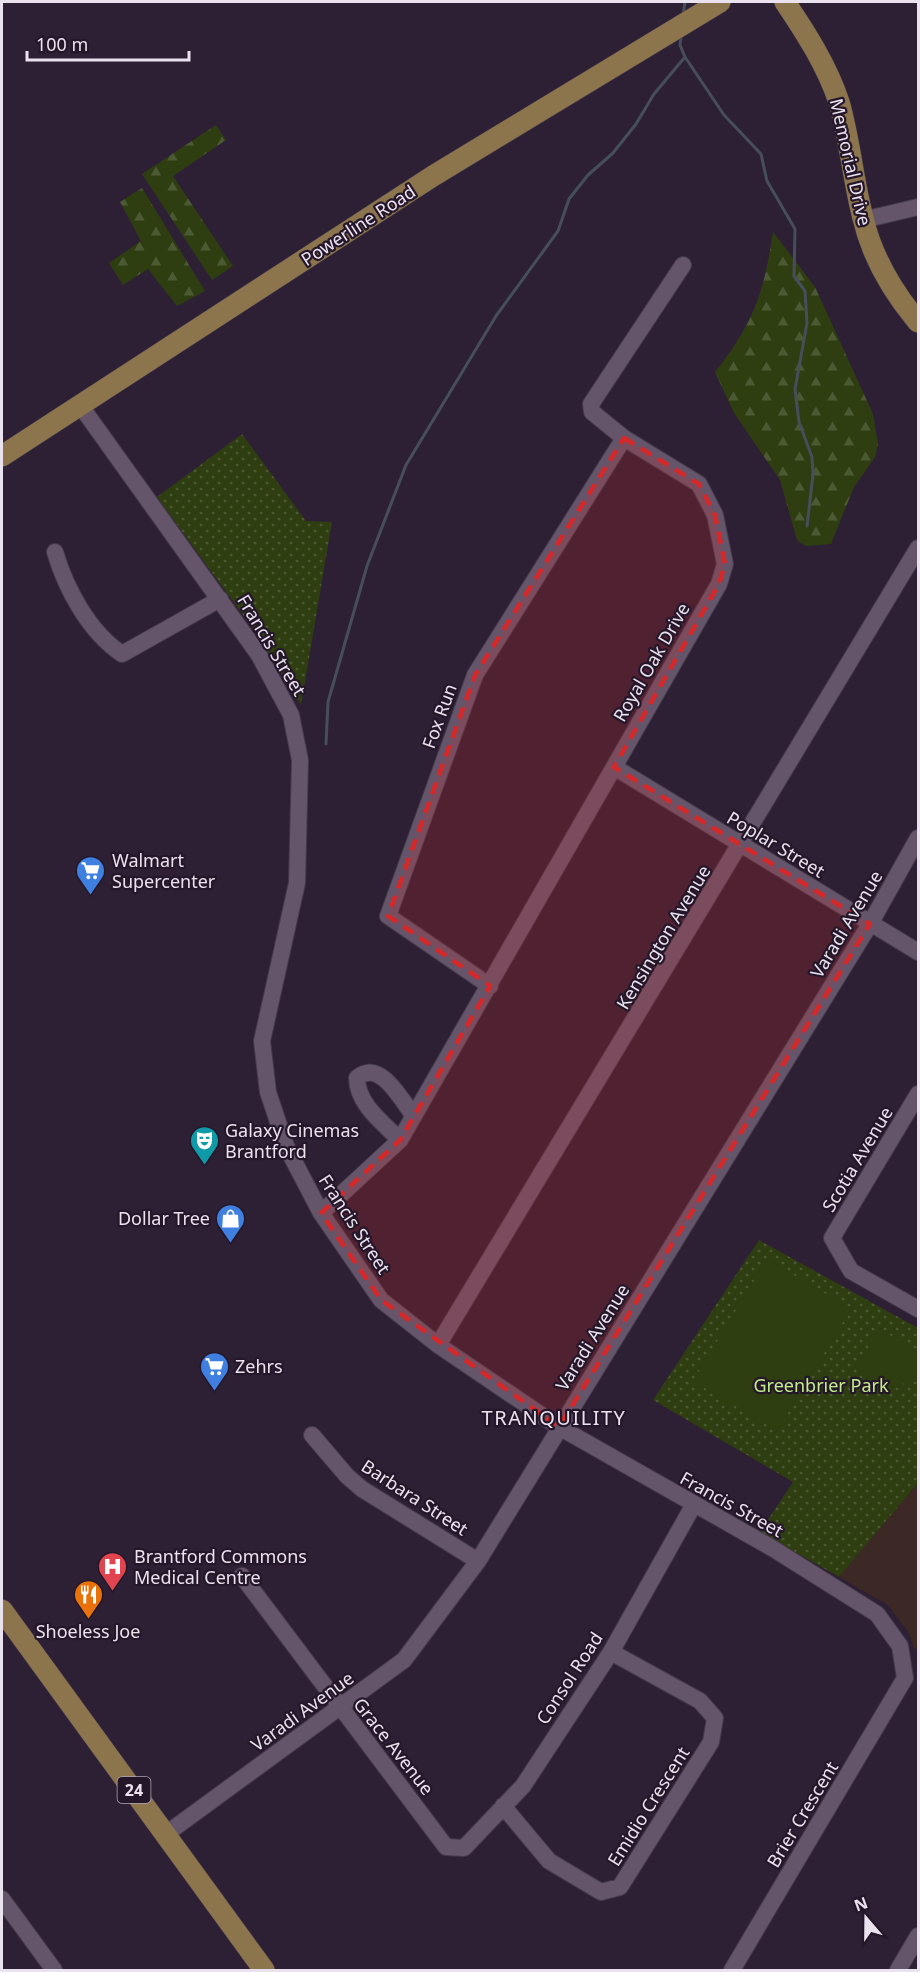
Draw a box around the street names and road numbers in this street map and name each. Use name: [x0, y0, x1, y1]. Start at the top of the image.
street label: Memorial Drive: [825, 96, 877, 228]
street label: Powerline Road: [296, 179, 420, 271]
street label: Francis Street: [232, 590, 312, 701]
street label: Royal Oak Drive: [607, 598, 695, 726]
street label: Fox Run: [416, 680, 462, 752]
street label: Poplar Street: [723, 805, 830, 883]
street label: Kensington Avenue: [610, 860, 716, 1014]
street label: Varadi Avenue: [804, 866, 888, 982]
street label: Scotia Avenue: [816, 1102, 898, 1216]
street label: Francis Street: [314, 1169, 397, 1279]
street label: Varadi Avenue: [550, 1279, 634, 1395]
street label: Barbara Street: [357, 1454, 473, 1541]
street label: Francis Street: [676, 1466, 788, 1542]
street label: Consol Road: [530, 1627, 608, 1729]
street label: Varadi Avenue: [246, 1666, 358, 1756]
street label: Grace Avenue: [349, 1693, 439, 1799]
street label: Emidio Crescent: [602, 1741, 695, 1870]
street label: Brier Crescent: [761, 1756, 843, 1871]
road number: 24: [118, 1777, 150, 1803]

